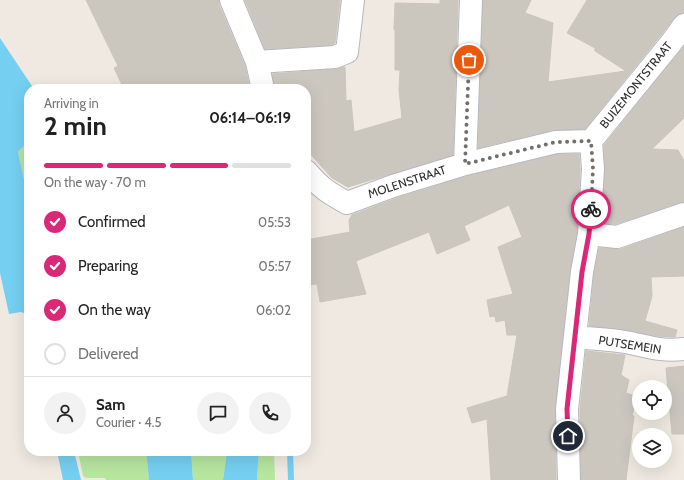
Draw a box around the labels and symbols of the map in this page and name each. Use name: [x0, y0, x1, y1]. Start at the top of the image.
street label: BUIZEMONTSTRAAT: [596, 38, 676, 131]
pin: [452, 43, 486, 77]
street label: MOLENSTRAAT: [366, 162, 448, 201]
courier: [571, 189, 611, 229]
street label: PUTSEMEIN: [598, 332, 663, 357]
pin: [551, 419, 585, 453]

